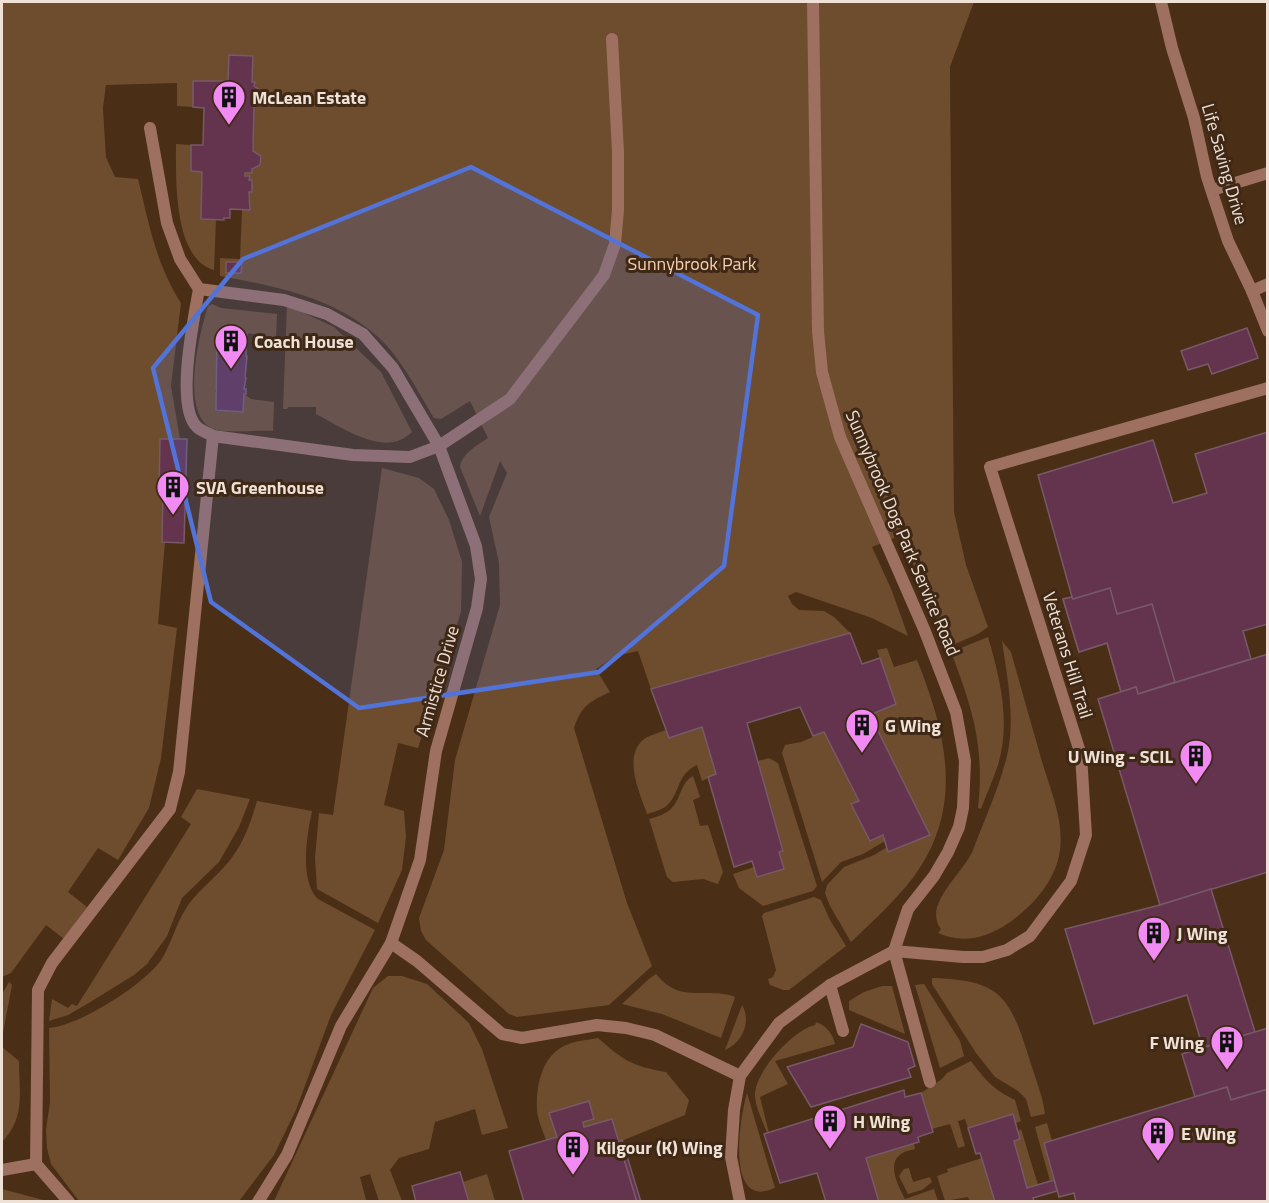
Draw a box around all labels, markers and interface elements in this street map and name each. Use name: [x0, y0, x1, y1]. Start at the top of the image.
building icon: McLean Estate: [211, 79, 247, 126]
place label: McLean Estate: [252, 84, 366, 111]
street label: Life Saving Drive: [1195, 100, 1255, 228]
park label: Sunnybrook Park: [628, 250, 757, 277]
building icon: Coach House: [213, 323, 249, 370]
place label: Coach House: [254, 328, 354, 355]
street label: Sunnybrook Dog Park Service Road: [839, 406, 967, 660]
building icon: SVA Greenhouse: [155, 469, 191, 516]
place label: SVA Greenhouse: [196, 474, 324, 501]
street label: Veterans Hill Trail: [1036, 588, 1100, 722]
street label: Armistice Drive: [408, 622, 466, 740]
building icon: G Wing: [844, 707, 880, 754]
place label: G Wing: [885, 712, 941, 739]
building icon: U Wing - SCIL: [1178, 738, 1214, 785]
place label: U Wing - SCIL: [1068, 743, 1174, 770]
building icon: J Wing: [1136, 915, 1172, 962]
place label: J Wing: [1177, 920, 1228, 947]
building icon: F Wing: [1209, 1024, 1245, 1071]
place label: F Wing: [1150, 1029, 1204, 1056]
building icon: H Wing: [812, 1103, 848, 1150]
place label: H Wing: [853, 1108, 910, 1135]
building icon: E Wing: [1140, 1115, 1176, 1162]
place label: E Wing: [1181, 1120, 1236, 1147]
building icon: Kilgour (K) Wing: [555, 1129, 591, 1176]
place label: Kilgour (K) Wing: [596, 1134, 723, 1161]

